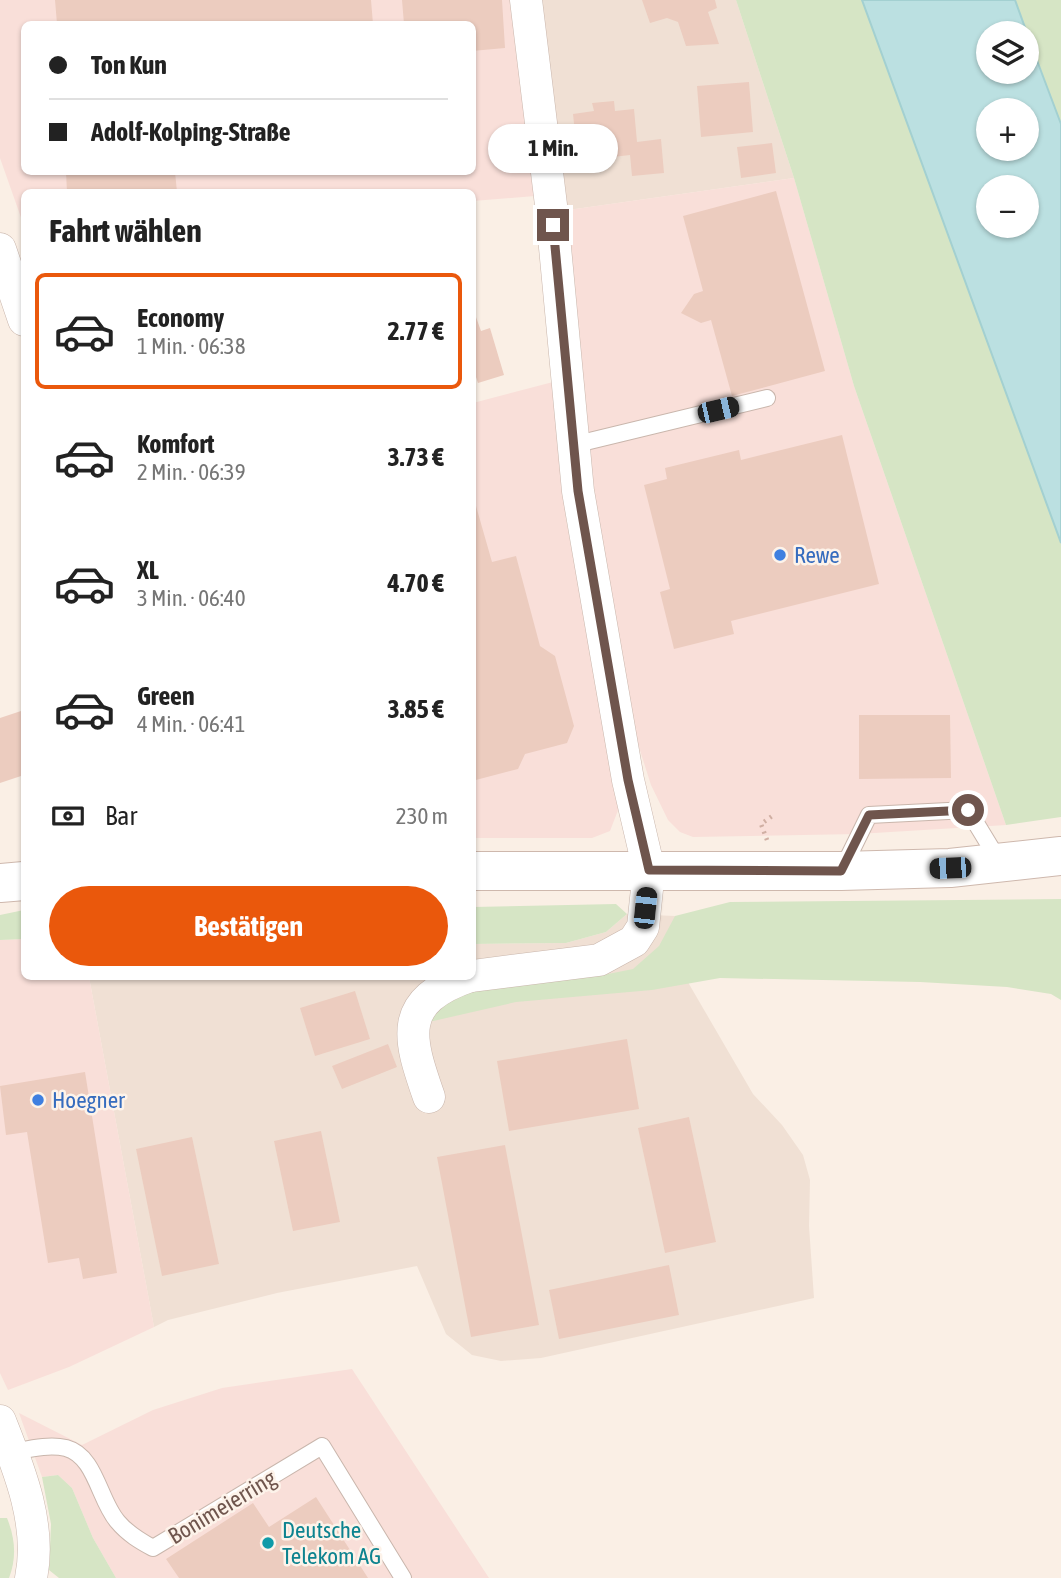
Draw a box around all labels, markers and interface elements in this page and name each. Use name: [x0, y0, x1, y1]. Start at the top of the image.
map controls: [976, 21, 1039, 238]
button: layers: [976, 21, 1039, 84]
text: Ton Kun: [91, 50, 167, 80]
button: +: [976, 98, 1039, 161]
text: Adolf-Kolping-Straße: [91, 117, 290, 147]
callout: 1 Min.: [488, 124, 618, 173]
text: 1 Min.: [528, 135, 578, 161]
button: −: [976, 175, 1039, 238]
route end: [537, 209, 569, 241]
text: Fahrt wählen: [49, 212, 202, 249]
icon: car: [53, 300, 116, 363]
text: Economy: [137, 303, 224, 333]
text: 2.77 €: [387, 316, 444, 346]
text: 1 Min. · 06:38: [137, 333, 245, 359]
car: [696, 395, 741, 425]
icon: car: [53, 426, 116, 489]
text: Komfort: [137, 429, 214, 459]
text: 3.73 €: [387, 442, 444, 472]
text: 2 Min. · 06:39: [137, 459, 245, 485]
place label: Rewe: [794, 542, 840, 568]
marker: Rewe: [772, 547, 788, 563]
icon: car: [53, 552, 116, 615]
text: XL: [137, 555, 159, 585]
text: 4.70 €: [387, 568, 444, 598]
text: 3 Min. · 06:40: [137, 585, 245, 611]
icon: car: [53, 678, 116, 741]
text: Green: [137, 681, 195, 711]
text: 3.85 €: [387, 694, 444, 724]
text: 4 Min. · 06:41: [137, 711, 245, 737]
route start: [952, 794, 984, 826]
icon: cash: [49, 797, 87, 835]
text: Bar: [105, 801, 137, 831]
text: 230 m: [396, 803, 448, 829]
car: [929, 857, 972, 879]
button: Bestätigen: [49, 886, 448, 966]
car: [633, 886, 658, 930]
place label: Hoegner: [52, 1087, 126, 1113]
marker: Hoegner: [30, 1092, 46, 1108]
street label: Bonimeierring: [164, 1465, 281, 1549]
place label: Deutsche Telekom AG: [282, 1517, 381, 1569]
marker: Deutsche Telekom AG: [260, 1535, 276, 1551]

